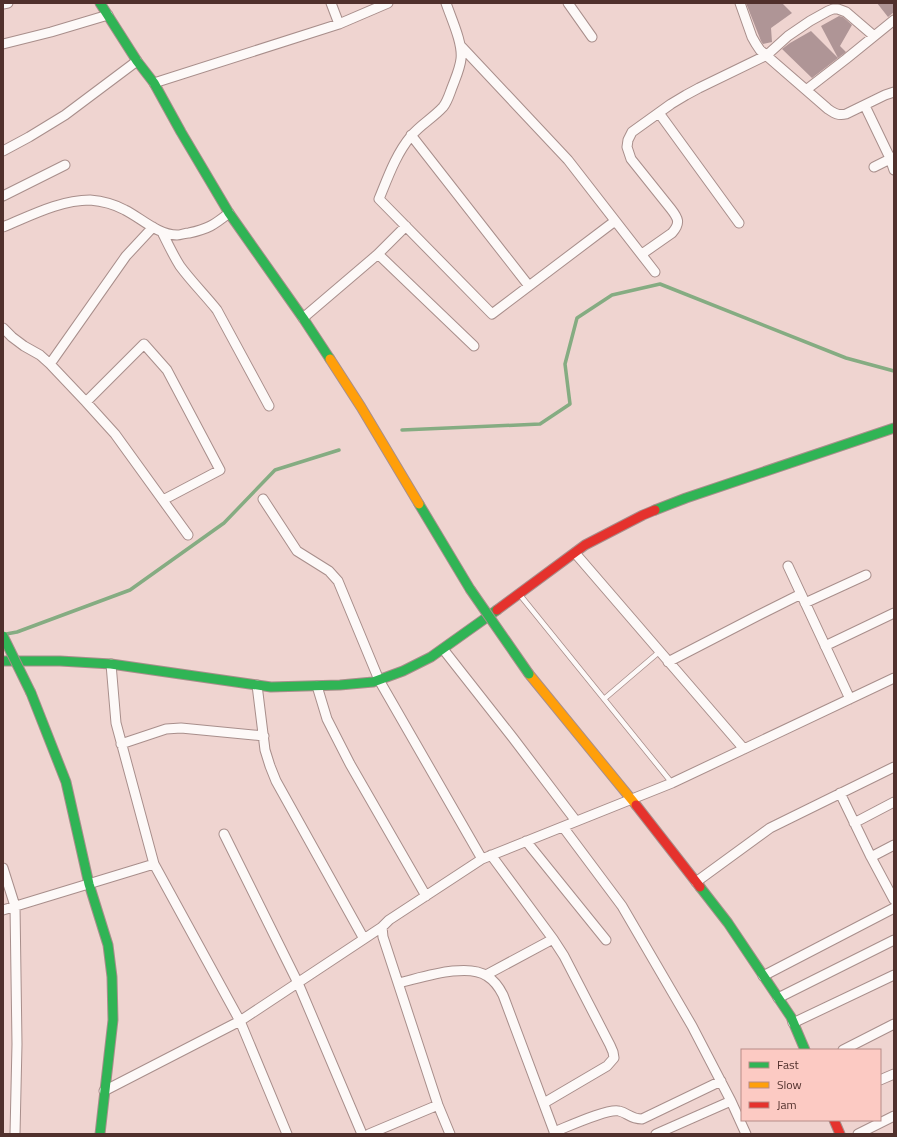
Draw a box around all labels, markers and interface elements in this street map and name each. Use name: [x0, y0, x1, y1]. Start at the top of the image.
legend: [741, 1049, 881, 1121]
text: Fast: [777, 1055, 800, 1074]
text: Slow: [777, 1075, 802, 1094]
text: Jam: [777, 1095, 797, 1114]

